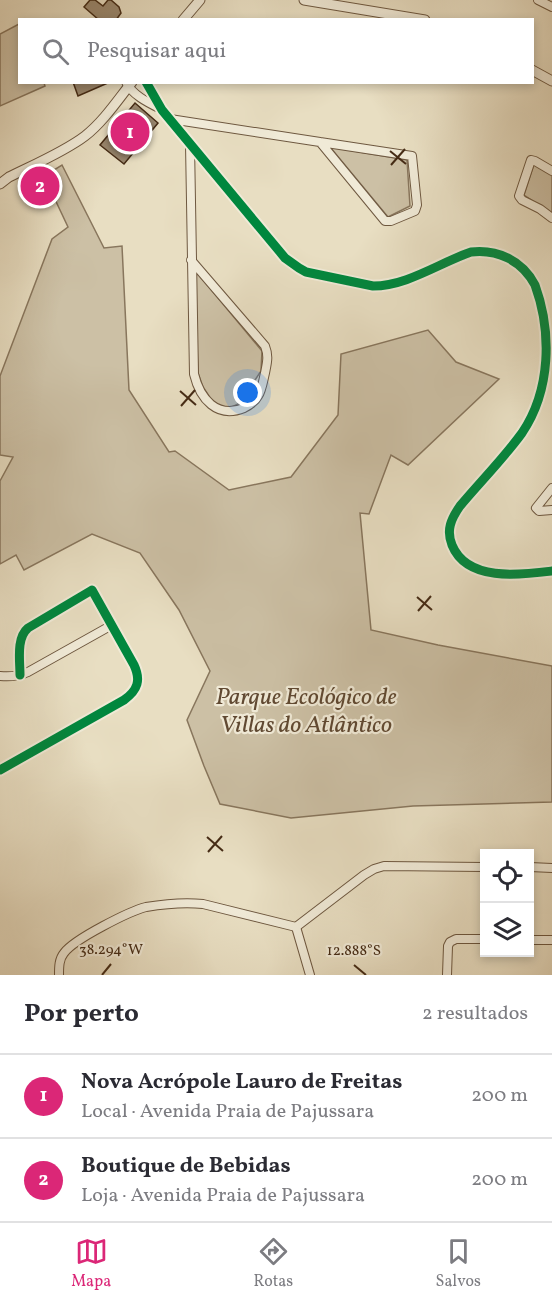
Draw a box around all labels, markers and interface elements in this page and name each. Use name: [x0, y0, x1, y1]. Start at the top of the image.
search box: [18, 18, 534, 84]
icon: search: [39, 35, 72, 68]
text: Pesquisar aqui: [87, 36, 226, 67]
pin: 1: [110, 110, 150, 154]
pin: 2: [20, 164, 60, 208]
your location: [233, 378, 262, 407]
park label: Parque Ecológico de Villas do Atlântico: [216, 681, 397, 743]
map controls: [480, 849, 534, 957]
button: locate: [480, 849, 534, 903]
button: layers: [480, 903, 534, 957]
text: 38.294°W: [79, 940, 143, 961]
text: 12.888°S: [327, 941, 381, 962]
text: Por perto: [24, 996, 139, 1032]
text: 2 resultados: [422, 1000, 528, 1028]
text: Nova Acrópole Lauro de Freitas: [81, 1067, 402, 1098]
text: 1: [39, 1082, 48, 1110]
text: 200 m: [471, 1082, 528, 1110]
text: Local · Avenida Praia de Pajussara: [81, 1098, 374, 1126]
text: Boutique de Bebidas: [81, 1151, 291, 1182]
text: 2: [38, 1166, 49, 1194]
text: 200 m: [471, 1166, 528, 1194]
text: Loja · Avenida Praia de Pajussara: [81, 1182, 365, 1210]
tab: Mapa: [71, 1235, 111, 1293]
tab: Rotas: [254, 1235, 293, 1293]
tab: Salvos: [436, 1235, 481, 1293]

